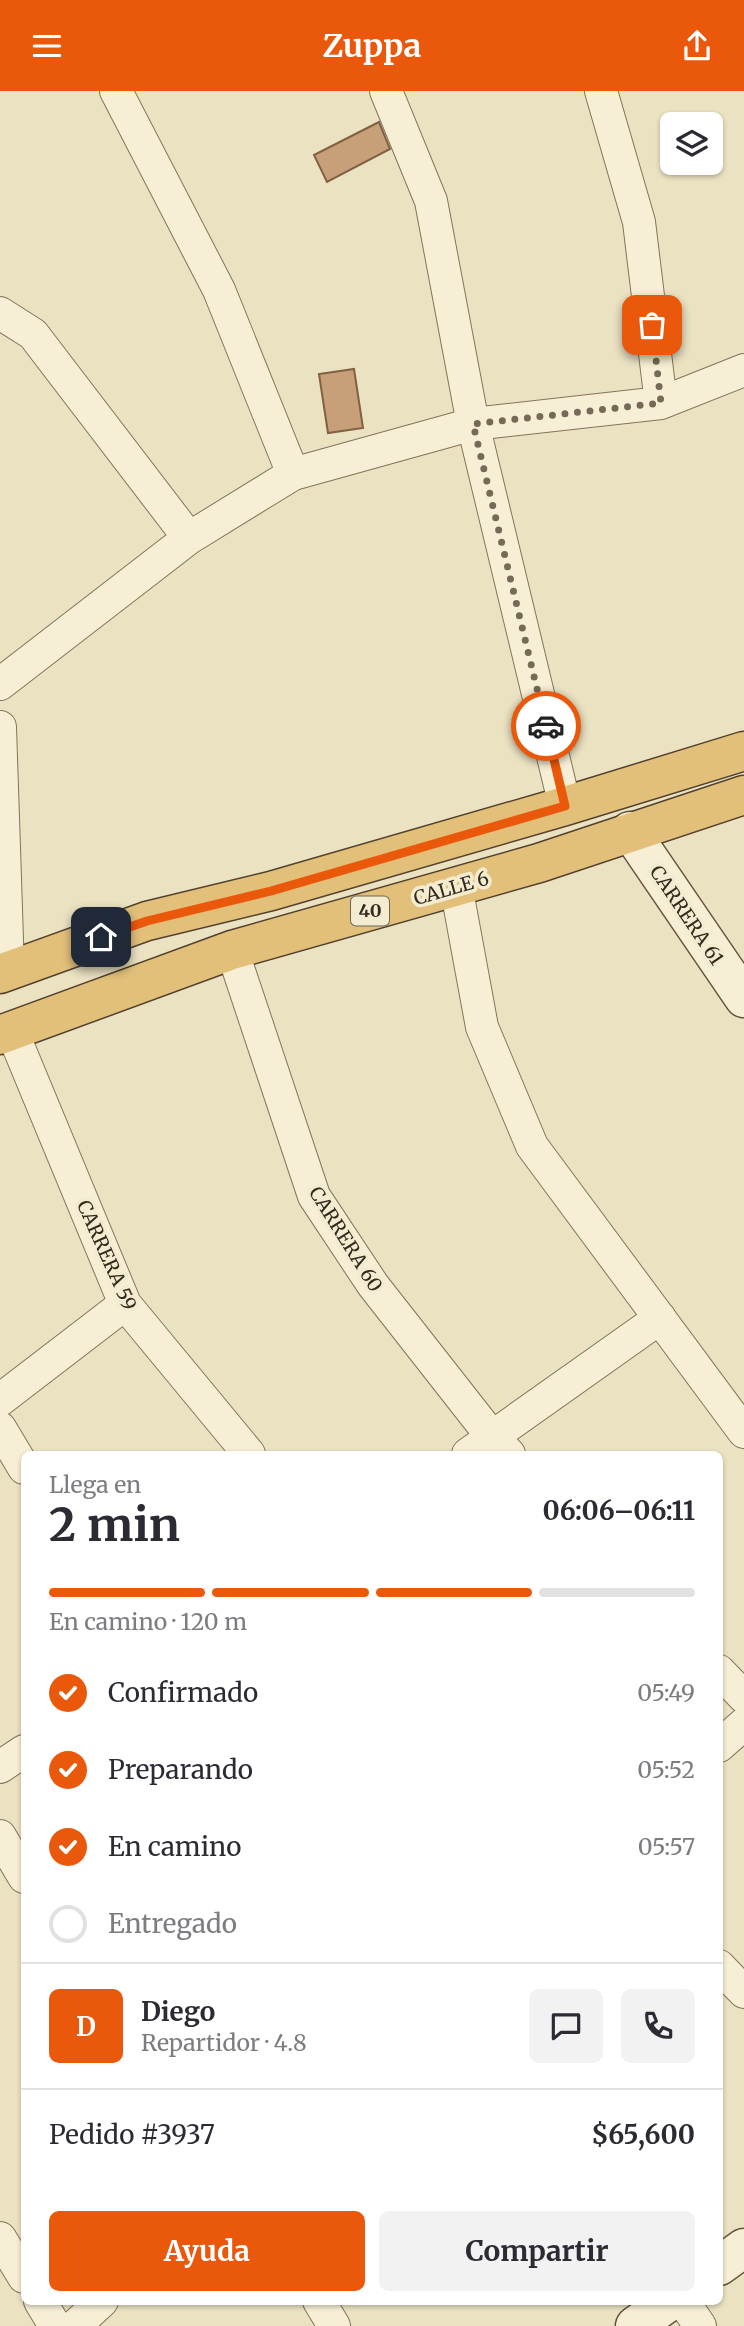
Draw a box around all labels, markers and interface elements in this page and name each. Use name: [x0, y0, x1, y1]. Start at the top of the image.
text: Zuppa: [323, 26, 421, 66]
icon: menu: [28, 27, 66, 65]
icon: share: [678, 27, 716, 65]
map controls: [660, 112, 723, 175]
button: layers: [660, 112, 723, 175]
pin: [622, 295, 682, 355]
icon: bag: [633, 306, 671, 344]
courier: [511, 691, 581, 761]
icon: car: [527, 707, 565, 745]
street label: CARRERA 61: [645, 861, 729, 970]
street label: CALLE 6: [411, 866, 491, 910]
road number: 40: [351, 897, 389, 925]
pin: [71, 907, 131, 967]
icon: home: [82, 918, 120, 956]
street label: CARRERA 60: [304, 1182, 388, 1296]
street label: CARRERA 59: [72, 1196, 142, 1314]
text: Llega en: [49, 1470, 141, 1499]
text: 06:06–06:11: [543, 1494, 695, 1527]
text: 2 min: [49, 1496, 180, 1554]
text: En camino · 120 m: [49, 1607, 247, 1636]
icon: check: [49, 1674, 87, 1712]
text: Confirmado: [108, 1676, 258, 1709]
text: 05:49: [637, 1678, 695, 1707]
icon: check: [49, 1751, 87, 1789]
text: Preparando: [108, 1753, 253, 1786]
text: 05:52: [637, 1755, 695, 1784]
icon: check: [49, 1828, 87, 1866]
text: En camino: [108, 1830, 241, 1863]
text: 05:57: [638, 1832, 695, 1861]
text: Entregado: [108, 1907, 237, 1940]
button: chat: [529, 1989, 603, 2063]
button: phone: [621, 1989, 695, 2063]
text: Diego: [141, 1995, 215, 2028]
text: D: [76, 2010, 96, 2043]
text: Repartidor · 4.8: [141, 2028, 307, 2057]
text: Pedido #3937: [49, 2118, 215, 2151]
text: $65,600: [591, 2118, 695, 2151]
button: Ayuda: [49, 2211, 365, 2291]
button: Compartir: [379, 2211, 695, 2291]

